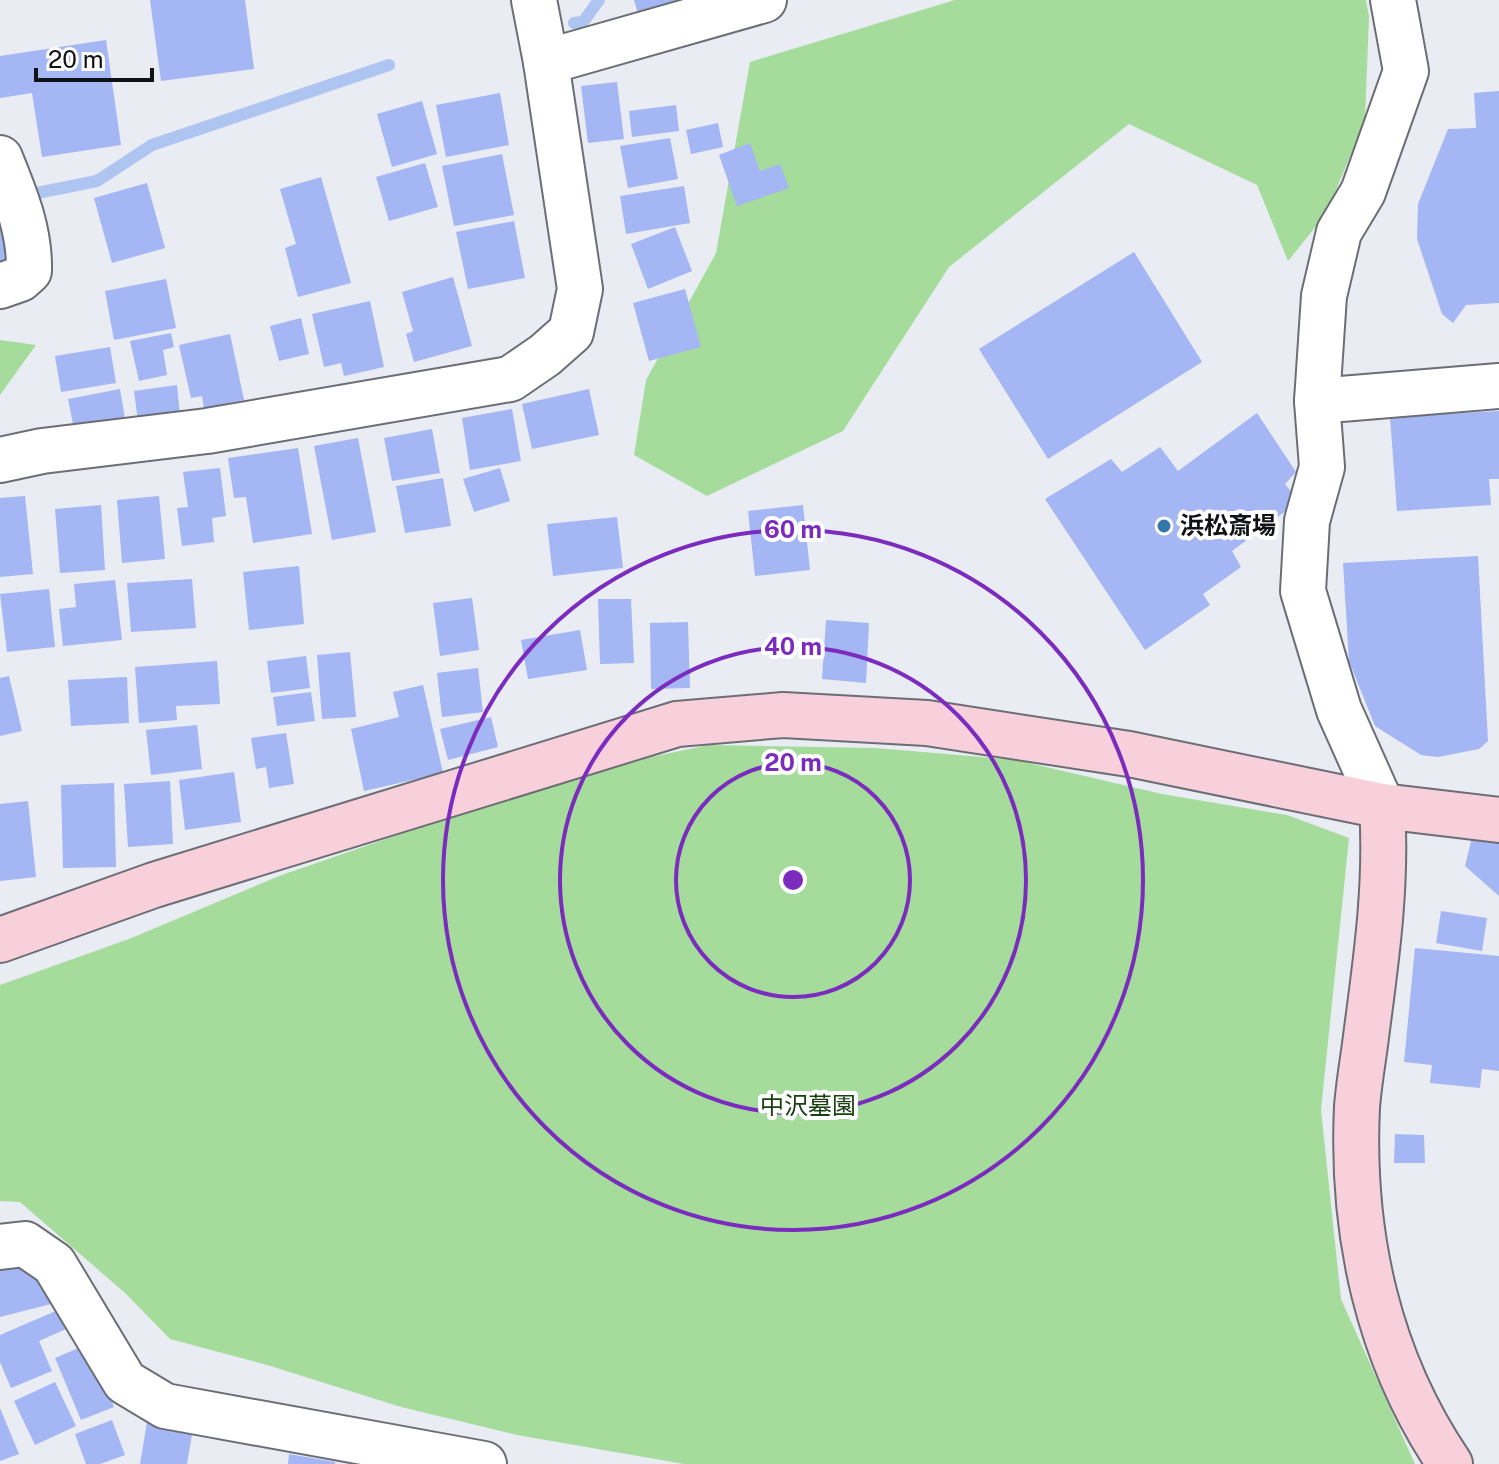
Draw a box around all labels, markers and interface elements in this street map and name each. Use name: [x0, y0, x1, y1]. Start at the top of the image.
scale bar: [36, 32, 152, 82]
text: 20 m: [48, 45, 104, 73]
place label: 浜松斎場: [1180, 511, 1276, 539]
text: 60 m: [764, 515, 822, 543]
marker: 浜松斎場: [1155, 517, 1173, 535]
text: 40 m: [764, 632, 822, 660]
text: 20 m: [764, 748, 822, 776]
centre of rings: [779, 866, 807, 894]
park label: 中沢墓園: [760, 1091, 856, 1119]

